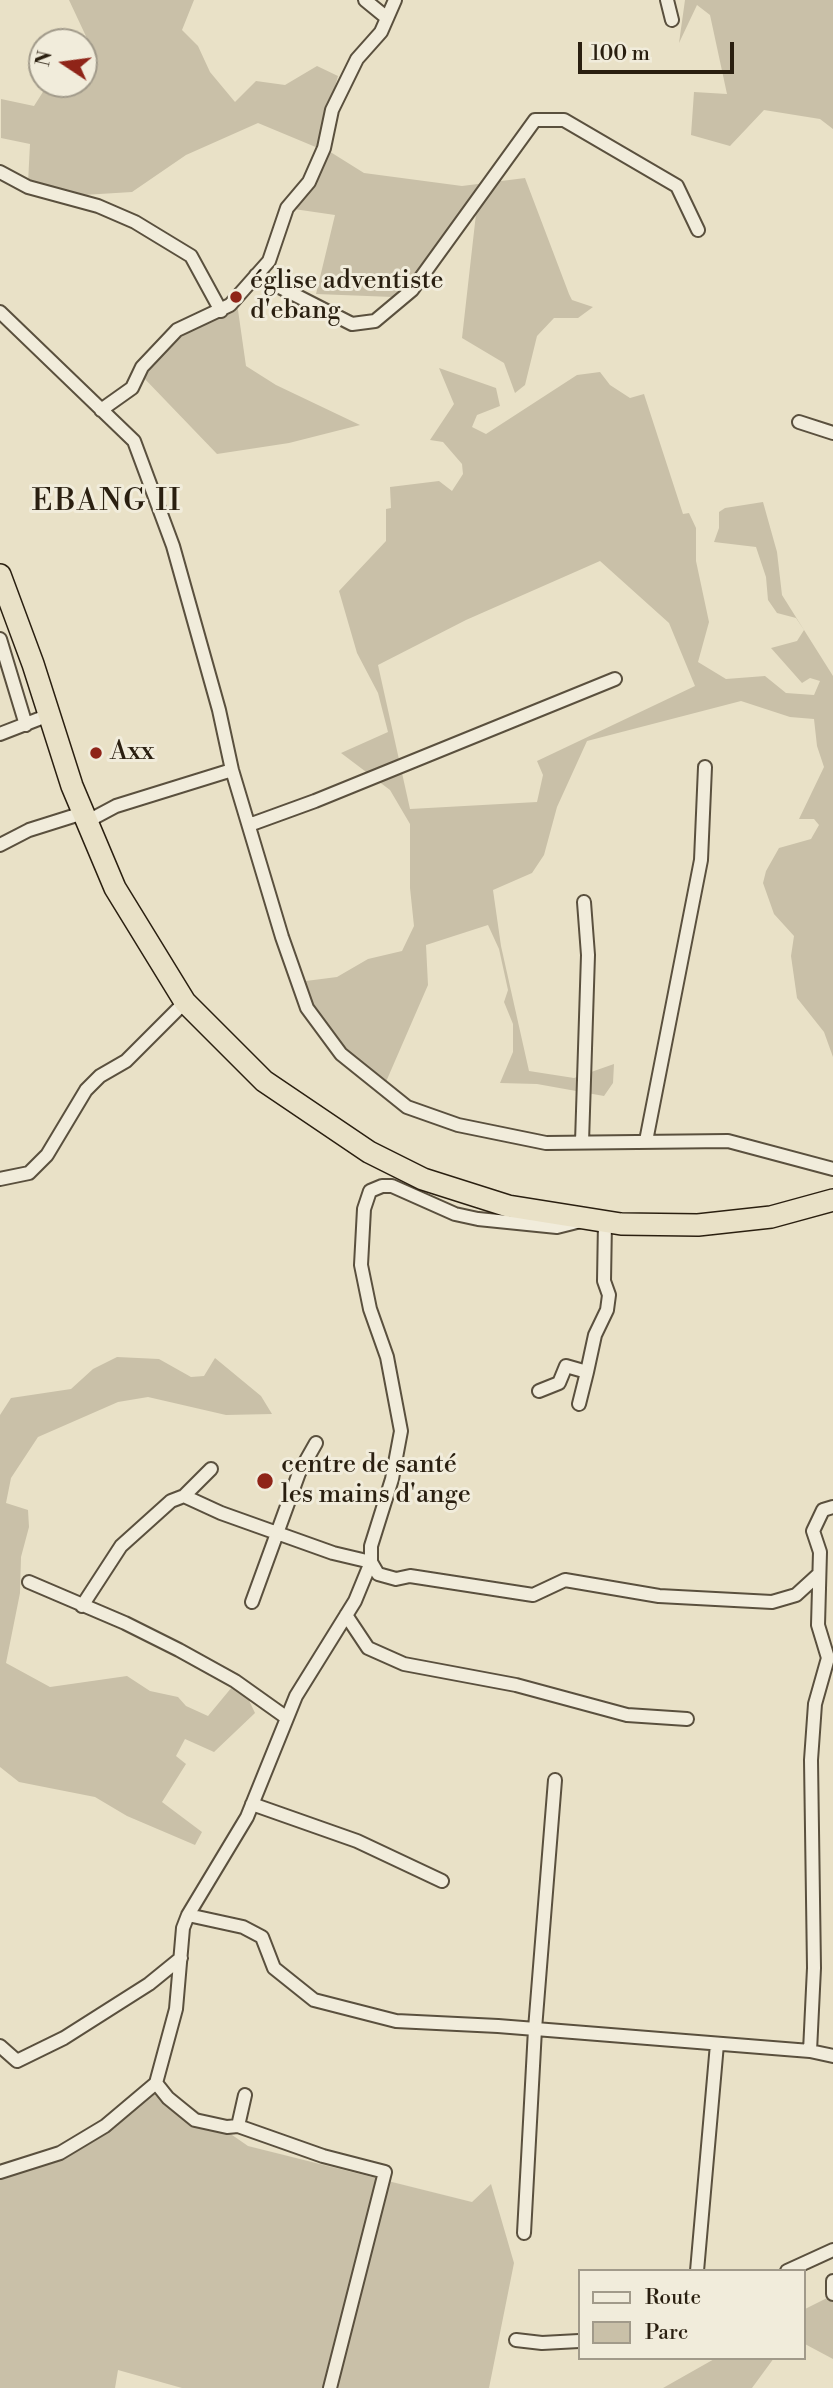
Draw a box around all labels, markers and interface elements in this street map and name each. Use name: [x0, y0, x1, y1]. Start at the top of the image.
north arrow: [28, 28, 98, 98]
scale bar: [581, 28, 737, 72]
text: 100 m: [591, 41, 650, 67]
text: N: [31, 49, 58, 69]
place label: église adventiste d'ebang: [250, 266, 444, 328]
marker: église adventiste d'ebang: [228, 289, 244, 305]
district label: EBANG II: [33, 485, 181, 521]
place label: Axx: [110, 737, 154, 769]
marker: Axx: [88, 745, 104, 761]
place label: centre de santé les mains d'ange: [281, 1450, 471, 1512]
marker: centre de santé les mains d'ange: [255, 1471, 275, 1491]
legend: [578, 2269, 805, 2360]
text: Route: [645, 2285, 701, 2311]
text: Parc: [645, 2320, 688, 2346]

